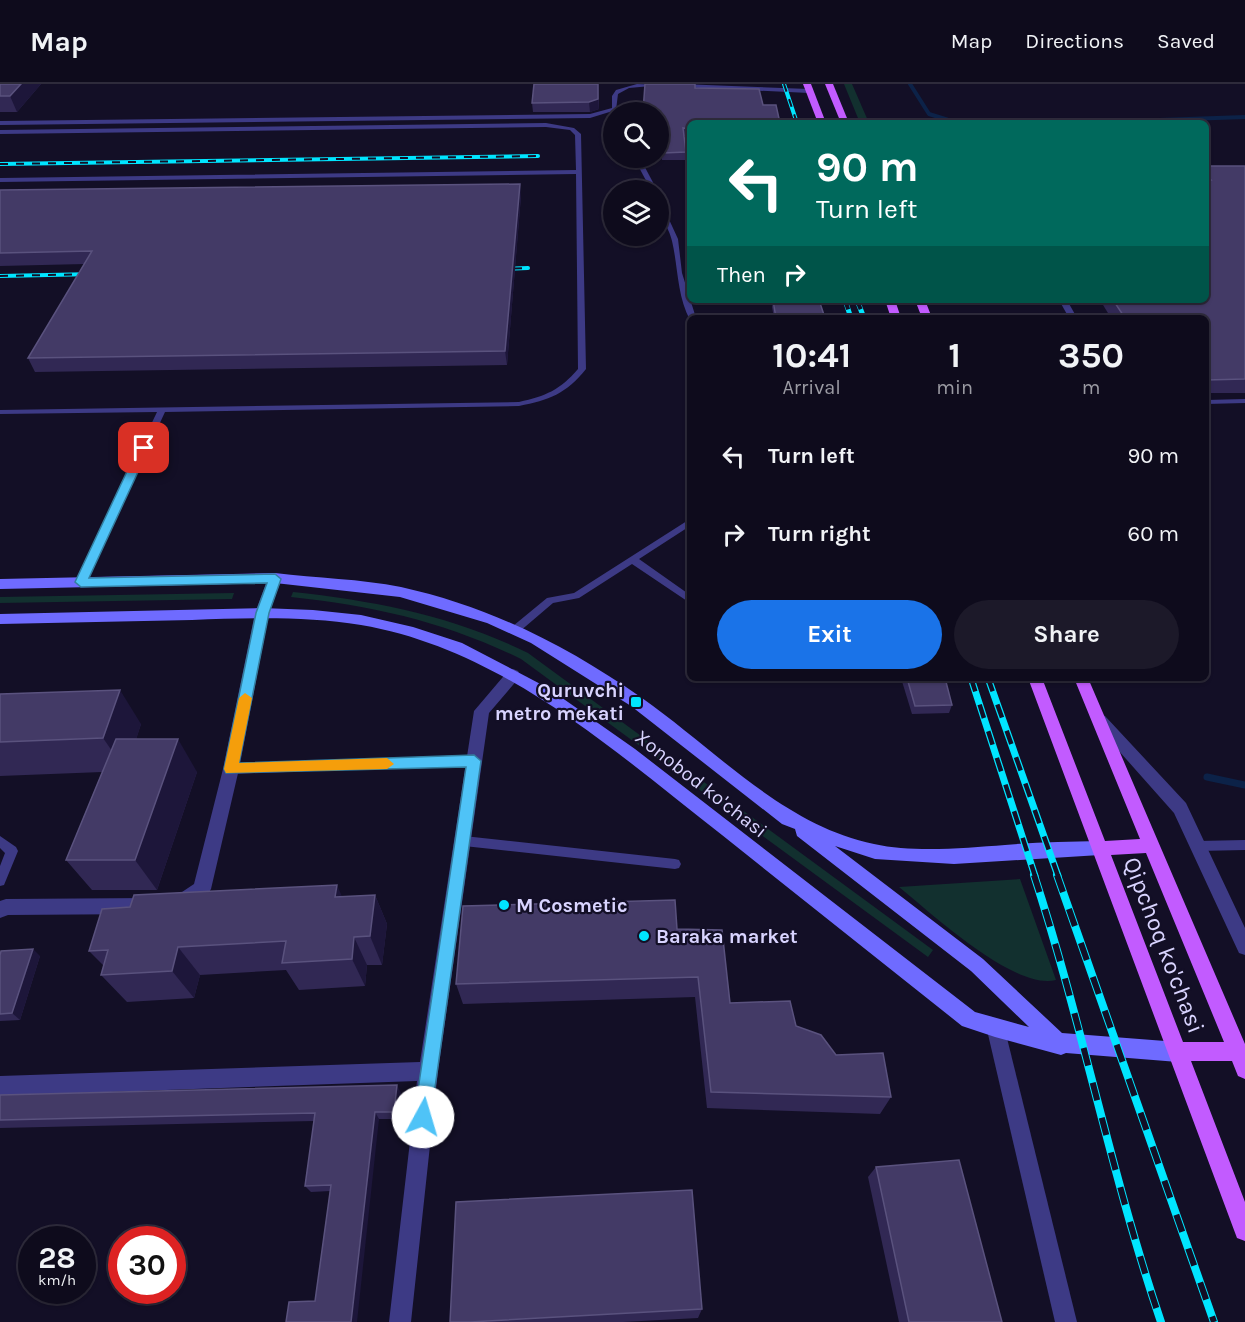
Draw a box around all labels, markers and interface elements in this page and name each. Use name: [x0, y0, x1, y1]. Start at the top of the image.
text: Map: [30, 25, 88, 58]
text: Map: [951, 29, 992, 53]
text: Directions: [1025, 29, 1124, 53]
text: Saved: [1157, 29, 1215, 53]
map controls: [603, 102, 669, 246]
button: search: [603, 102, 669, 168]
text: 90 m: [816, 142, 919, 192]
icon: left: [717, 144, 795, 222]
button: layers: [603, 180, 669, 246]
text: Turn left: [816, 193, 917, 225]
icon: right: [778, 258, 811, 291]
text: Then: [717, 262, 766, 288]
text: 10:41: [772, 334, 851, 376]
text: 1: [948, 334, 961, 376]
text: 350: [1058, 334, 1124, 376]
text: Arrival: [782, 376, 841, 399]
text: min: [936, 376, 973, 399]
text: m: [1082, 376, 1100, 399]
pin: [118, 422, 169, 473]
icon: arrive: [127, 431, 160, 464]
icon: left: [717, 440, 750, 473]
text: Turn left: [768, 443, 855, 469]
text: 90 m: [1127, 443, 1179, 469]
icon: right: [717, 518, 750, 551]
text: Turn right: [768, 521, 871, 547]
text: 60 m: [1128, 521, 1179, 547]
button: Exit: [717, 600, 942, 669]
button: Share: [954, 600, 1179, 669]
place label: Quruvchi metro mekati: [495, 679, 624, 725]
marker: Quruvchi metro mekati: [629, 695, 643, 709]
street label: Xonobod ko'chasi: [631, 725, 771, 843]
street label: Qipchoq ko'chasi: [1118, 853, 1210, 1037]
place label: M Cosmetic: [516, 894, 628, 917]
marker: M Cosmetic: [497, 898, 511, 912]
place label: Baraka market: [656, 925, 798, 948]
marker: Baraka market: [637, 929, 651, 943]
position arrow: [391, 1085, 455, 1149]
speed limit sign: 30: [108, 1226, 186, 1304]
text: 28: [38, 1240, 76, 1276]
text: km/h: [38, 1271, 76, 1289]

